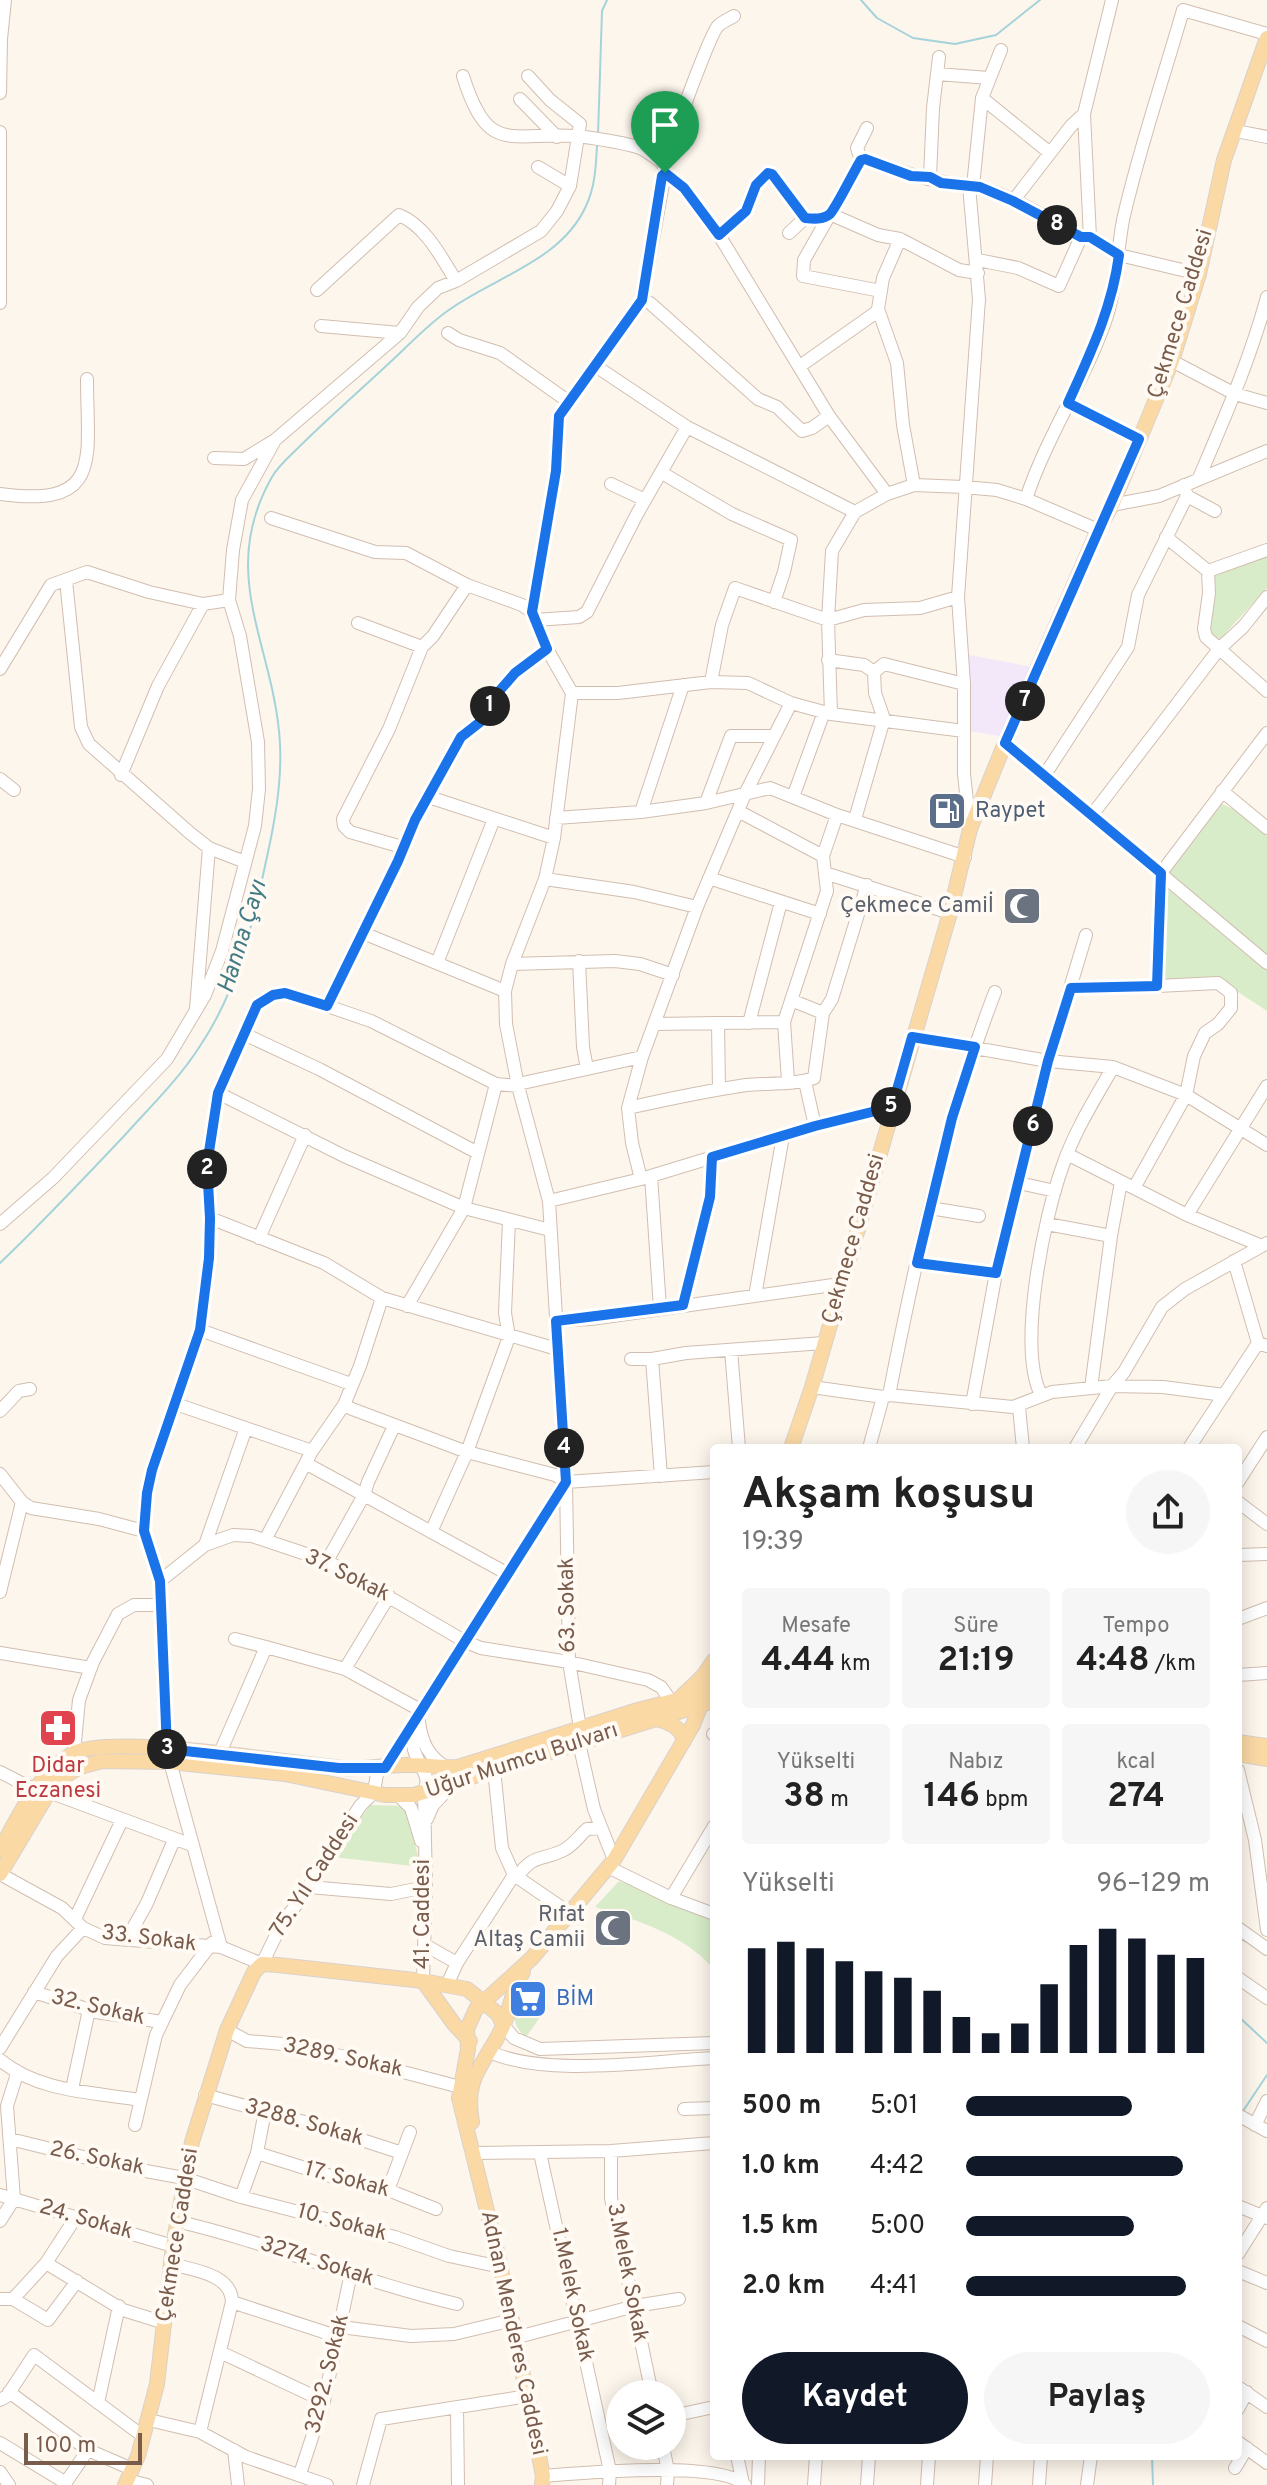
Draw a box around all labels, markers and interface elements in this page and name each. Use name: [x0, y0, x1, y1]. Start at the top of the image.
pin: [631, 91, 699, 173]
icon: arrive: [643, 103, 687, 147]
pin: 8: [1037, 205, 1077, 245]
text: 8: [1050, 211, 1064, 238]
street label: Çekmece Caddesi: [1142, 226, 1220, 402]
pin: 7: [1005, 681, 1045, 721]
pin: 1: [470, 686, 510, 726]
text: 7: [1019, 687, 1031, 714]
text: 1: [486, 692, 494, 719]
fuel station icon: Raypet: [926, 790, 968, 832]
place label: Raypet: [975, 798, 1046, 825]
water label: Hanna Çayı: [212, 876, 275, 997]
mosque icon: Çekmece Camiİ: [1001, 885, 1043, 927]
place label: Çekmece Camiİ: [840, 891, 994, 920]
pin: 5: [871, 1087, 911, 1127]
text: 5: [884, 1093, 898, 1120]
pin: 6: [1013, 1106, 1053, 1146]
text: 6: [1026, 1112, 1040, 1139]
pin: 2: [187, 1149, 227, 1189]
street label: Çekmece Caddesi: [817, 1151, 891, 1327]
text: 2: [200, 1155, 214, 1182]
pin: 4: [544, 1428, 584, 1468]
text: 4: [557, 1434, 571, 1461]
text: Akşam koşusu: [742, 1468, 1035, 1524]
button: share: [1126, 1470, 1210, 1554]
text: 19:39: [742, 1526, 804, 1559]
street label: 37. Sokak: [300, 1544, 394, 1608]
street label: 63. Sokak: [554, 1557, 582, 1653]
text: Mesafe: [781, 1613, 851, 1640]
text: Süre: [953, 1613, 999, 1640]
text: Tempo: [1103, 1613, 1169, 1640]
text: 4.44: [761, 1640, 835, 1683]
text: 21:19: [937, 1640, 1015, 1683]
text: 4:48: [1076, 1640, 1150, 1683]
text: km: [835, 1651, 871, 1678]
text: /km: [1150, 1651, 1196, 1678]
pharmacy icon: Didar Eczanesi: [37, 1707, 79, 1749]
street label: Uğur Mumcu Bulvarı: [422, 1717, 622, 1805]
pin: 3: [147, 1729, 187, 1769]
text: 3: [160, 1735, 174, 1762]
text: Yükselti: [777, 1749, 855, 1776]
text: Nabız: [948, 1749, 1004, 1776]
text: kcal: [1116, 1749, 1156, 1776]
place label: Didar Eczanesi: [15, 1753, 101, 1805]
text: 38: [783, 1776, 825, 1819]
text: 146: [924, 1776, 980, 1819]
text: 274: [1107, 1776, 1165, 1819]
text: m: [825, 1787, 849, 1814]
text: bpm: [980, 1787, 1028, 1814]
street label: 75. Yıl Caddesi: [265, 1809, 365, 1943]
street label: 41. Caddesi: [410, 1859, 437, 1969]
text: Yükselti: [742, 1868, 835, 1901]
text: 96–129 m: [1096, 1868, 1210, 1901]
place label: Rıfat Altaş Camii: [473, 1902, 585, 1954]
mosque icon: Rıfat Altaş Camii: [592, 1907, 634, 1949]
street label: 33. Sokak: [100, 1920, 198, 1958]
supermarket icon: BİM: [507, 1978, 549, 2020]
street label: 32. Sokak: [48, 1984, 148, 2032]
place label: BİM: [556, 1984, 594, 2013]
street label: 3289. Sokak: [281, 2032, 405, 2084]
text: 500 m: [742, 2090, 821, 2123]
text: 5:01: [870, 2090, 918, 2123]
street label: 3288. Sokak: [241, 2093, 367, 2153]
street label: 26. Sokak: [47, 2136, 147, 2182]
street label: Çekmece Caddesi: [151, 2146, 205, 2324]
text: 1.0 km: [742, 2150, 820, 2183]
text: 4:42: [870, 2150, 924, 2183]
street label: 17. Sokak: [302, 2156, 392, 2204]
street label: 24. Sokak: [36, 2194, 136, 2246]
street label: 10. Sokak: [294, 2198, 390, 2248]
street label: 3.Melek Sokak: [600, 2201, 654, 2345]
street label: Adnan Menderes Caddesi: [474, 2208, 552, 2458]
text: 1.5 km: [742, 2210, 819, 2243]
text: 5:00: [870, 2210, 925, 2243]
street label: 1.Melek Sokak: [545, 2225, 599, 2365]
street label: 3274. Sokak: [256, 2231, 378, 2293]
text: 2.0 km: [742, 2270, 825, 2303]
text: 4:41: [870, 2270, 918, 2303]
street label: 3292. Sokak: [300, 2311, 356, 2437]
button: Kaydet: [742, 2352, 968, 2444]
button: Paylaş: [984, 2352, 1210, 2444]
map controls: [606, 2380, 686, 2460]
button: layers: [606, 2380, 686, 2460]
scale bar: [24, 2429, 142, 2465]
text: 100 m: [36, 2433, 96, 2460]

